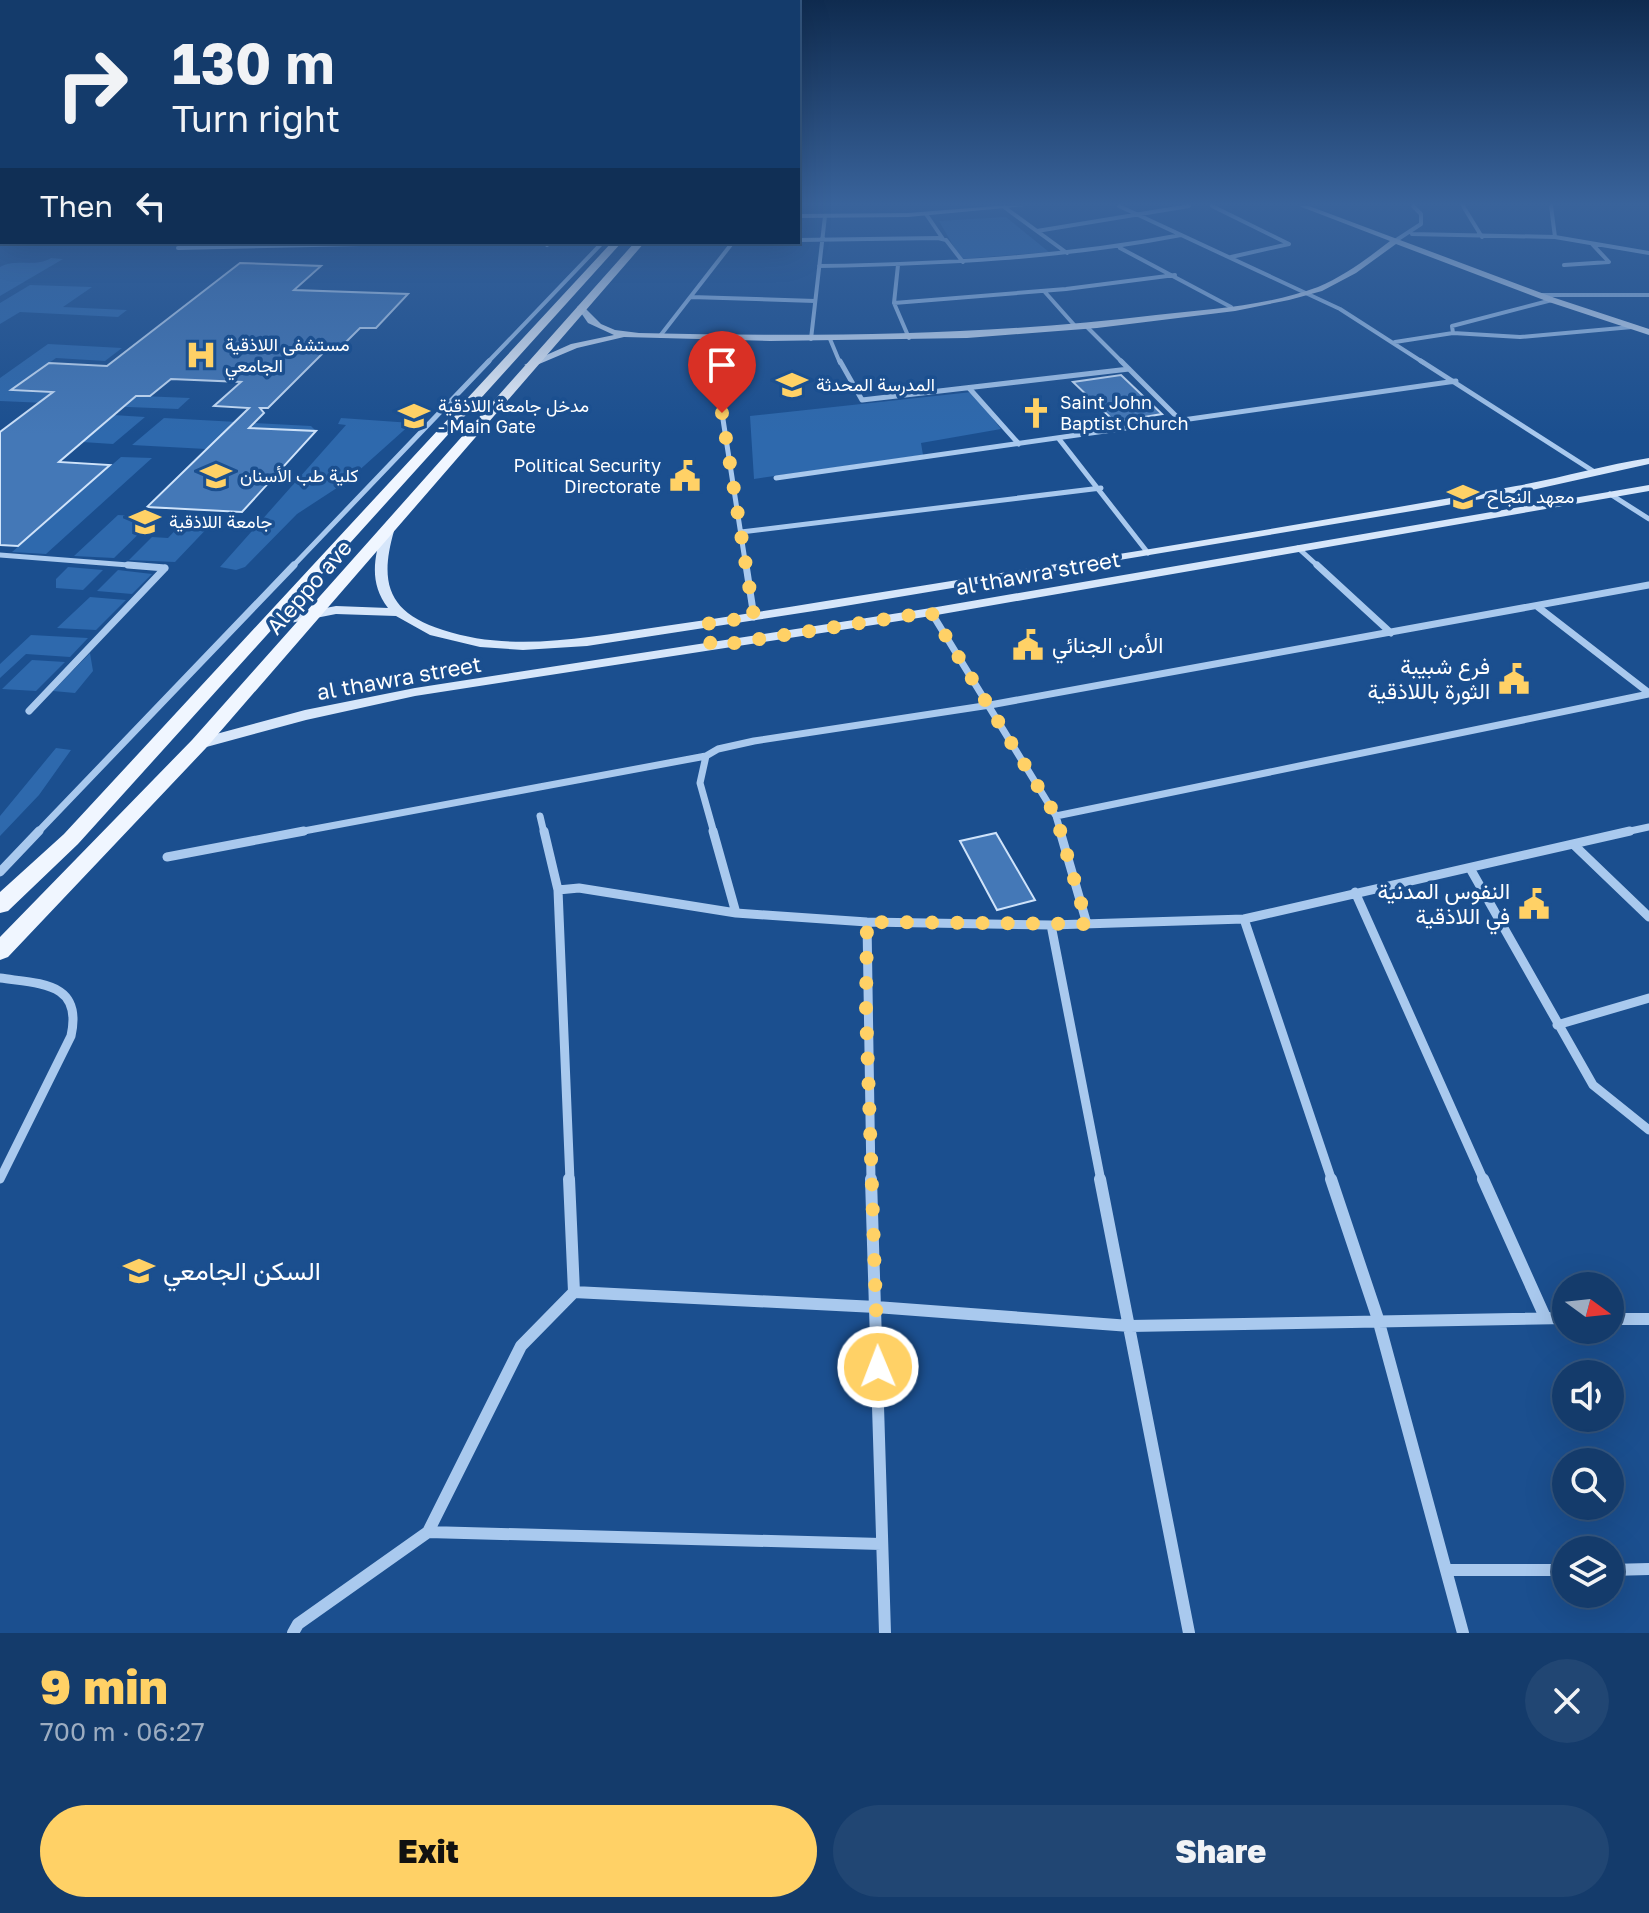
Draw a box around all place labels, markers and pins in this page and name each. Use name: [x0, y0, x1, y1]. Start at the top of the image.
pin: [688, 331, 756, 413]
place label: مستشفى اللاذقية الجامعي: [225, 333, 350, 381]
hospital icon: مستشفى اللاذقية الجامعي: [184, 338, 218, 372]
school or university icon: المدرسة المحدثة: [775, 368, 809, 402]
place label: المدرسة المحدثة: [816, 373, 935, 396]
place label: Saint John Baptist Church: [1060, 391, 1188, 434]
place label: مدخل جامعة اللاذقية - Main Gate: [438, 394, 589, 437]
church icon: Saint John Baptist Church: [1019, 396, 1053, 430]
school or university icon: مدخل جامعة اللاذقية - Main Gate: [397, 399, 431, 433]
place label: Political Security Directorate: [514, 454, 661, 497]
school or university icon: كلية طب الأسنان: [199, 459, 233, 493]
public building icon: Political Security Directorate: [668, 459, 702, 493]
place label: كلية طب الأسنان: [240, 464, 359, 486]
school or university icon: معهد النجاح: [1446, 480, 1480, 514]
place label: معهد النجاح: [1487, 485, 1574, 509]
school or university icon: جامعة اللاذقية: [128, 505, 162, 539]
place label: جامعة اللاذقية: [169, 510, 272, 532]
public building icon: الأمن الجنائي: [1011, 628, 1045, 662]
place label: الأمن الجنائي: [1052, 631, 1163, 664]
place label: فرع شبيبة الثورة باللاذقية: [1368, 652, 1490, 705]
public building icon: فرع شبيبة الثورة باللاذقية: [1497, 662, 1531, 696]
place label: النفوس المدنية في اللاذقية: [1378, 877, 1510, 935]
public building icon: النفوس المدنية في اللاذقية: [1517, 887, 1551, 921]
school or university icon: السكن الجامعي: [122, 1254, 156, 1288]
place label: السكن الجامعي: [163, 1255, 321, 1292]

